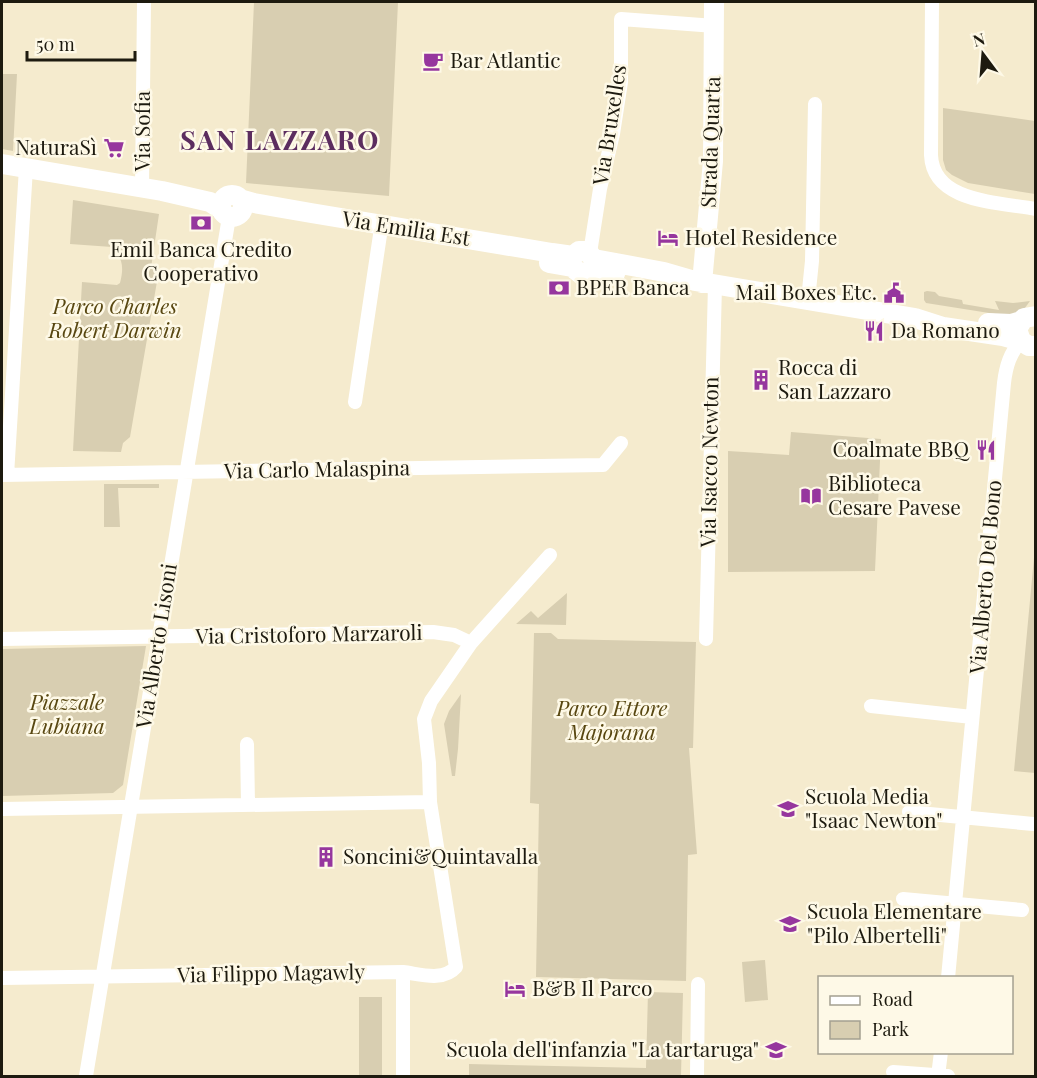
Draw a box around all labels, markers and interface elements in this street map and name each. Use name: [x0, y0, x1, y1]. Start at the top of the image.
scale bar: [27, 24, 135, 62]
north arrow: [953, 24, 1013, 84]
text: N: [970, 27, 988, 51]
text: 50 m: [36, 32, 75, 56]
place label: Bar Atlantic: [450, 45, 560, 73]
cafe icon: Bar Atlantic: [421, 49, 445, 73]
street label: Via Bruxelles: [585, 62, 631, 188]
street label: Strada Quarta: [693, 75, 725, 208]
street label: Via Sofia: [127, 90, 155, 172]
district label: SAN LAZZARO: [180, 121, 380, 157]
place label: NaturaSì: [15, 132, 97, 160]
supermarket icon: NaturaSì: [102, 136, 126, 160]
street label: Via Emilia Est: [339, 203, 473, 251]
bank icon: Emil Banca Credito Cooperativo: [189, 211, 213, 235]
place label: Hotel Residence: [685, 222, 837, 250]
hotel icon: Hotel Residence: [656, 226, 680, 250]
place label: Emil Banca Credito Cooperativo: [110, 234, 292, 286]
place label: BPER Banca: [576, 272, 690, 300]
bank icon: BPER Banca: [547, 276, 571, 300]
place label: Mail Boxes Etc.: [735, 277, 877, 305]
public building icon: Mail Boxes Etc.: [882, 281, 906, 305]
park label: Parco Charles Robert Darwin: [47, 291, 182, 343]
place label: Da Romano: [891, 315, 1000, 343]
restaurant icon: Da Romano: [862, 319, 886, 343]
place label: Rocca di San Lazzaro: [778, 352, 891, 404]
building icon: Rocca di San Lazzaro: [749, 368, 773, 392]
street label: Via Isacco Newton: [692, 376, 723, 549]
place label: Coalmate BBQ: [833, 434, 970, 462]
restaurant icon: Coalmate BBQ: [974, 438, 998, 462]
street label: Via Carlo Malaspina: [223, 452, 411, 484]
place label: Biblioteca Cesare Pavese: [828, 468, 961, 520]
street label: Via Alberto Del Bono: [962, 479, 1006, 676]
library icon: Biblioteca Cesare Pavese: [799, 484, 823, 508]
street label: Via Alberto Lisoni: [128, 561, 182, 731]
street label: Via Cristoforo Marzaroli: [194, 617, 423, 649]
park label: Piazzale Lubiana: [28, 687, 105, 739]
park label: Parco Ettore Majorana: [555, 693, 668, 745]
place label: Scuola Media "Isaac Newton": [805, 781, 942, 833]
school or university icon: Scuola Media "Isaac Newton": [776, 797, 800, 821]
place label: Soncini&Quintavalla: [343, 841, 539, 869]
building icon: Soncini&Quintavalla: [314, 845, 338, 869]
place label: Scuola Elementare "Pilo Albertelli": [807, 896, 982, 948]
school or university icon: Scuola Elementare "Pilo Albertelli": [778, 912, 802, 936]
street label: Via Filippo Magawly: [176, 956, 365, 988]
place label: B&B Il Parco: [532, 973, 653, 1001]
legend: [818, 976, 1013, 1054]
hotel icon: B&B Il Parco: [503, 977, 527, 1001]
text: Road: [872, 987, 913, 1011]
text: Park: [872, 1017, 909, 1041]
place label: Scuola dell'infanzia "La tartaruga": [446, 1034, 759, 1062]
school or university icon: Scuola dell'infanzia "La tartaruga": [764, 1038, 788, 1062]

